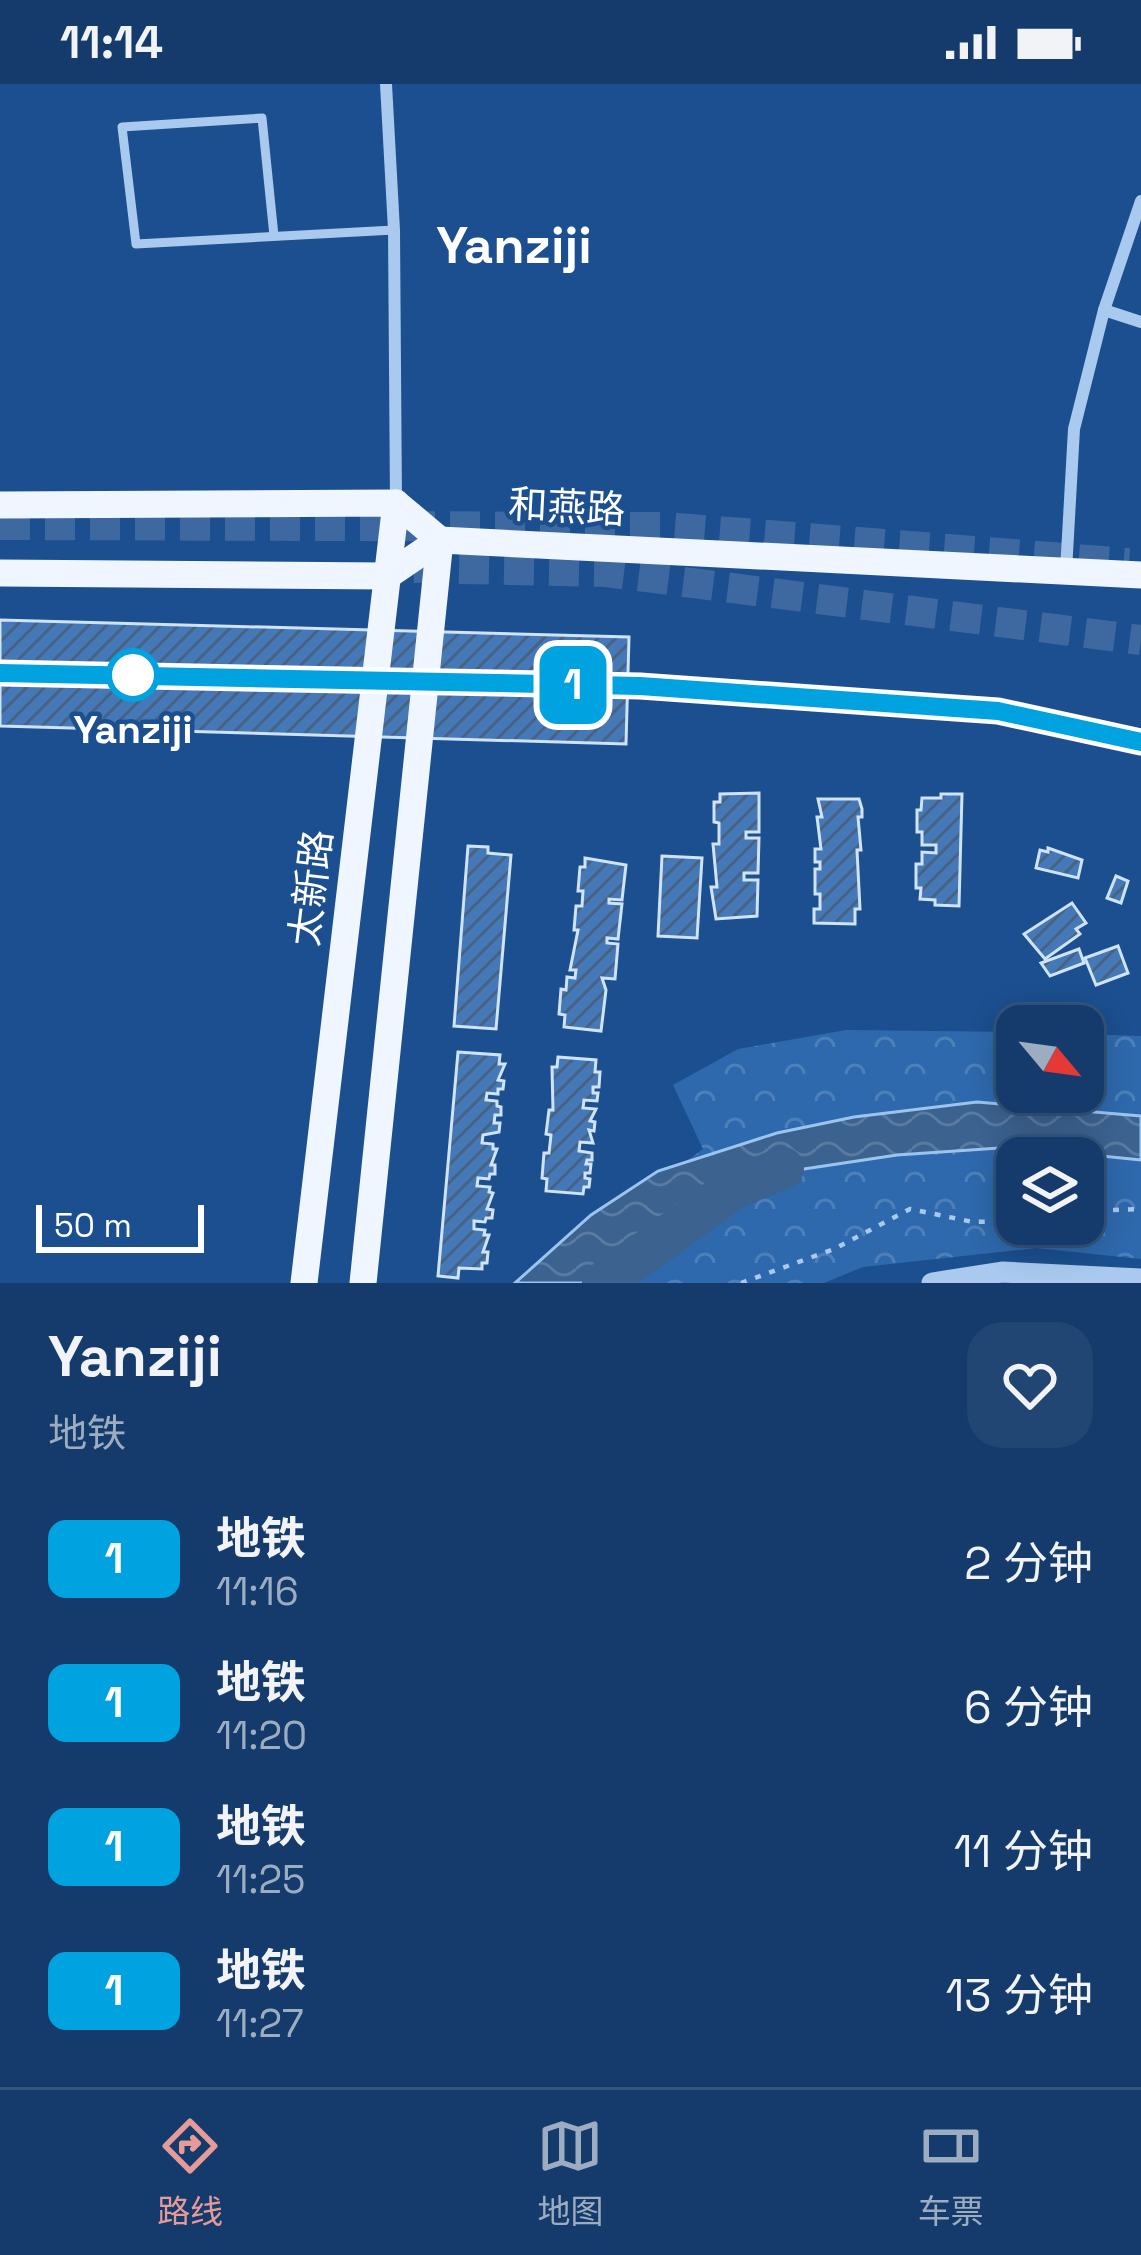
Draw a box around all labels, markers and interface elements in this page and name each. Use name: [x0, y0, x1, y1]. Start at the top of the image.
text: 11:14: [60, 14, 163, 71]
district label: Yanziji: [436, 213, 592, 278]
street label: 和燕路: [507, 479, 627, 535]
line badge: 1: [534, 646, 612, 724]
marker: Yanziji: [108, 650, 158, 700]
text: 1: [564, 658, 582, 711]
place label: Yanziji: [73, 705, 193, 754]
street label: 太新路: [280, 827, 342, 949]
north arrow: [996, 1005, 1104, 1113]
map controls: [996, 1005, 1104, 1245]
button: layers: [996, 1137, 1104, 1245]
scale bar: [36, 1199, 204, 1252]
text: 50 m: [54, 1205, 132, 1247]
text: Yanziji: [48, 1320, 222, 1393]
button: heart: [967, 1322, 1093, 1448]
text: 地铁: [48, 1409, 126, 1458]
text: 地铁: [216, 1510, 306, 1567]
text: 1: [105, 1532, 123, 1585]
text: 2 分钟: [964, 1535, 1093, 1592]
text: 11:16: [216, 1567, 299, 1616]
text: 地铁: [216, 1654, 306, 1711]
text: 1: [105, 1676, 123, 1729]
text: 6 分钟: [964, 1679, 1093, 1736]
text: 11:20: [216, 1711, 307, 1760]
text: 地铁: [216, 1798, 306, 1855]
text: 1: [105, 1820, 123, 1873]
text: 11 分钟: [954, 1823, 1093, 1880]
text: 11:25: [216, 1855, 305, 1904]
text: 地铁: [216, 1942, 306, 1999]
text: 1: [105, 1964, 123, 2017]
text: 13 分钟: [945, 1967, 1093, 2024]
text: 11:27: [216, 1999, 304, 2048]
tab: 路线: [157, 2113, 223, 2233]
tab: 地图: [537, 2113, 603, 2233]
tab: 车票: [918, 2113, 984, 2233]

